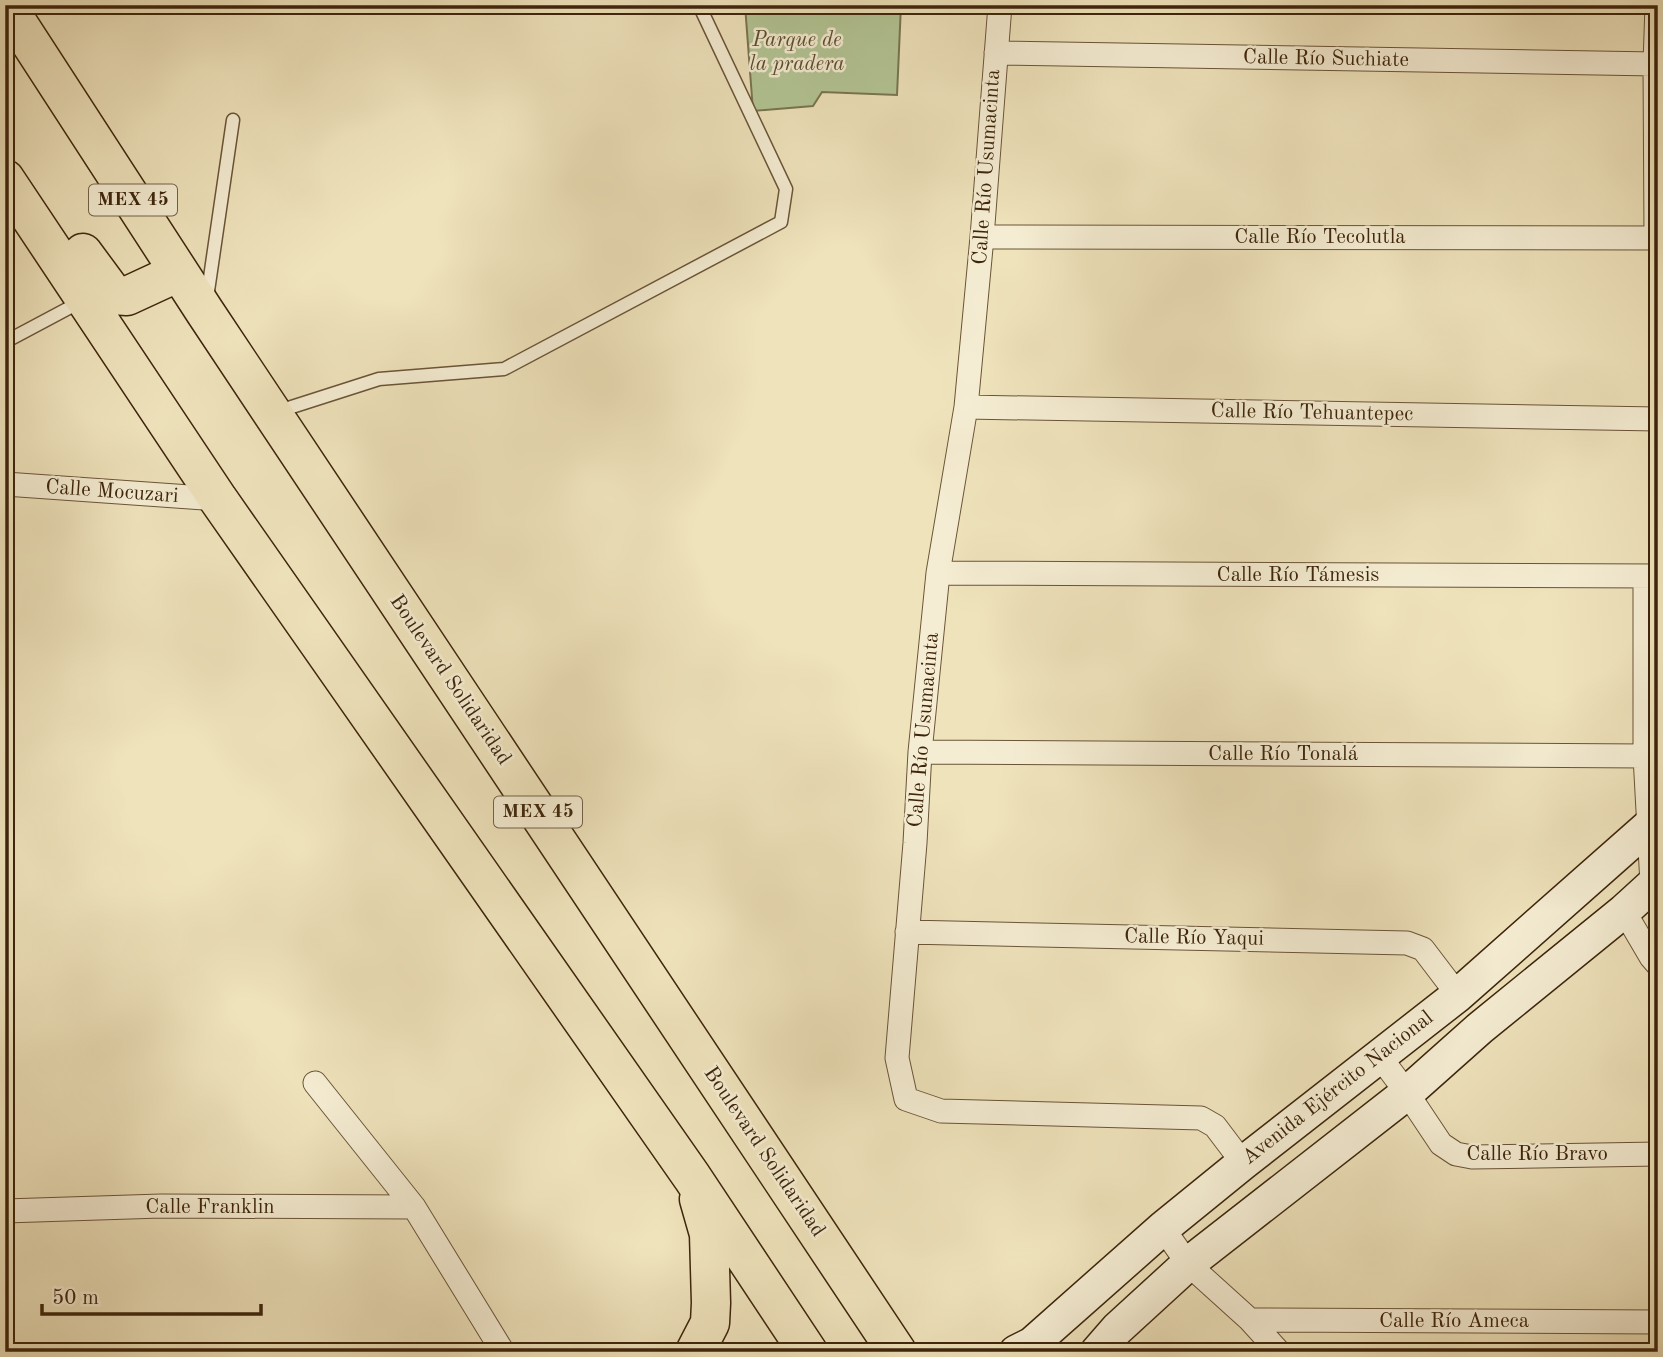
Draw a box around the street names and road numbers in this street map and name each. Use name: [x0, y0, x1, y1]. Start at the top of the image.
street label: Calle Río Suchiate: [1243, 47, 1409, 71]
street label: Calle Río Usumacinta: [970, 69, 1004, 265]
road number: MEX 45: [89, 184, 177, 216]
street label: Calle Río Tecolutla: [1234, 227, 1406, 248]
street label: Calle Río Tehuantepec: [1211, 401, 1413, 425]
street label: Calle Mocuzari: [45, 477, 179, 507]
street label: Calle Río Támesis: [1217, 565, 1379, 586]
street label: Boulevard Solidaridad: [385, 591, 515, 769]
street label: Calle Río Usumacinta: [905, 631, 943, 829]
street label: Calle Río Tonalá: [1208, 744, 1358, 765]
road number: MEX 45: [494, 796, 582, 828]
street label: Calle Río Yaqui: [1124, 926, 1264, 950]
street label: Avenida Ejército Nacional: [1239, 1007, 1438, 1169]
street label: Boulevard Solidaridad: [699, 1063, 829, 1241]
street label: Calle Río Bravo: [1466, 1144, 1608, 1165]
street label: Calle Franklin: [145, 1197, 275, 1218]
street label: Calle Río Ameca: [1379, 1311, 1529, 1332]

